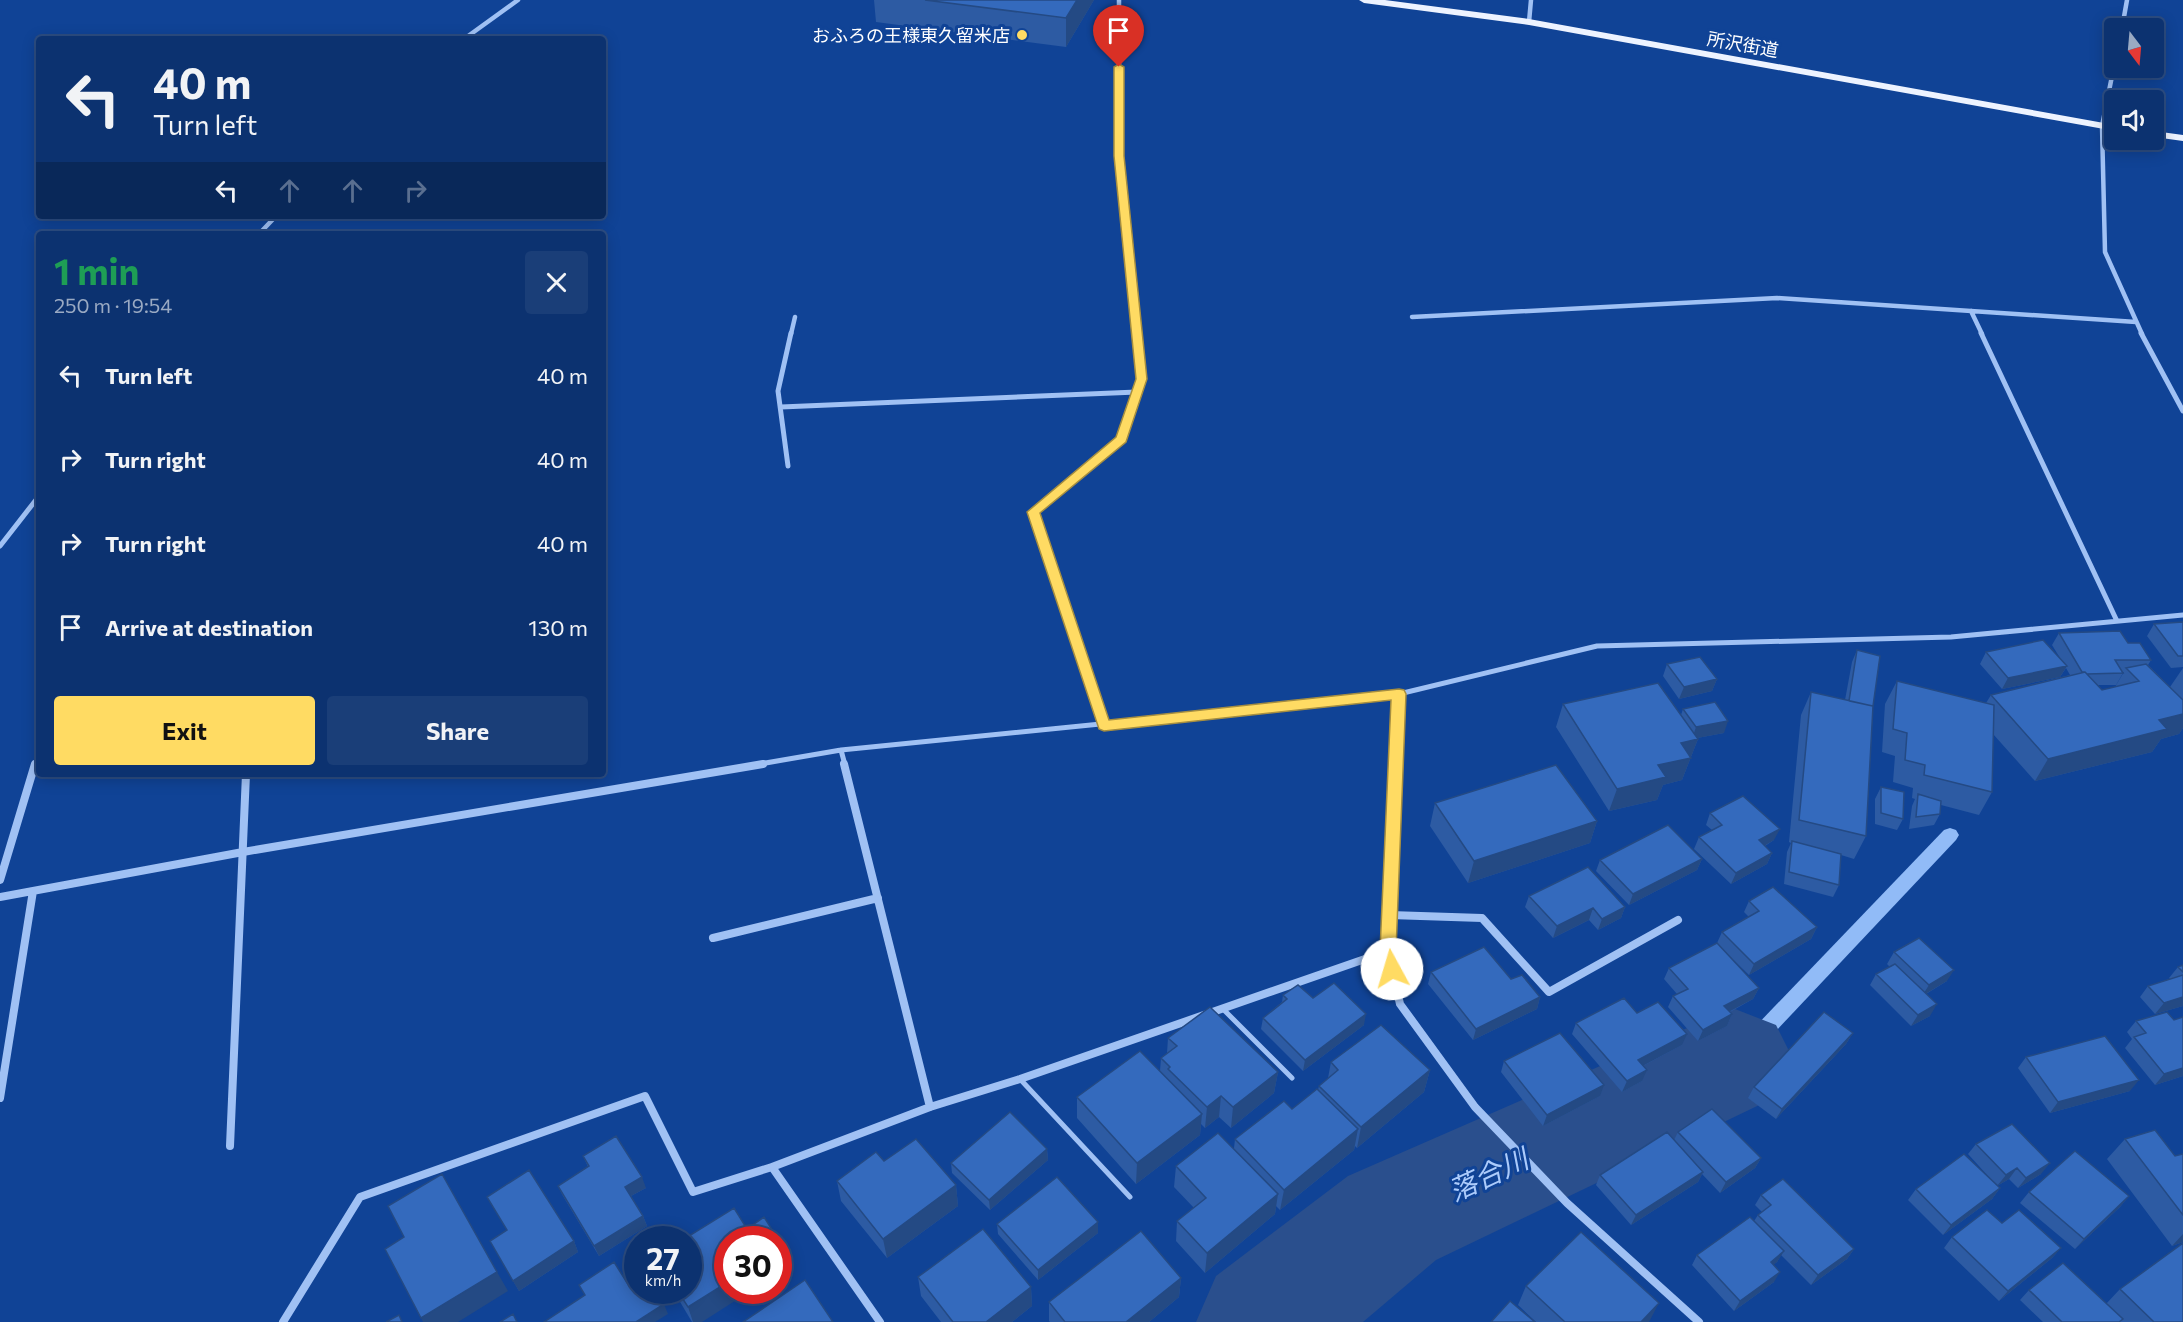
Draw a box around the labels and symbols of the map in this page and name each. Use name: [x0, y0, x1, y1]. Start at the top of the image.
pin: [1093, 5, 1144, 67]
north arrow: [2104, 18, 2164, 78]
place label: おふろの王様東久留米店: [812, 24, 1010, 46]
street label: 所沢街道: [1706, 27, 1780, 61]
marker: おふろの王様東久留米店: [1015, 28, 1029, 42]
position arrow: [1360, 937, 1424, 1001]
water label: 落合川: [1443, 1140, 1536, 1207]
speed limit sign: 30: [714, 1226, 792, 1304]

